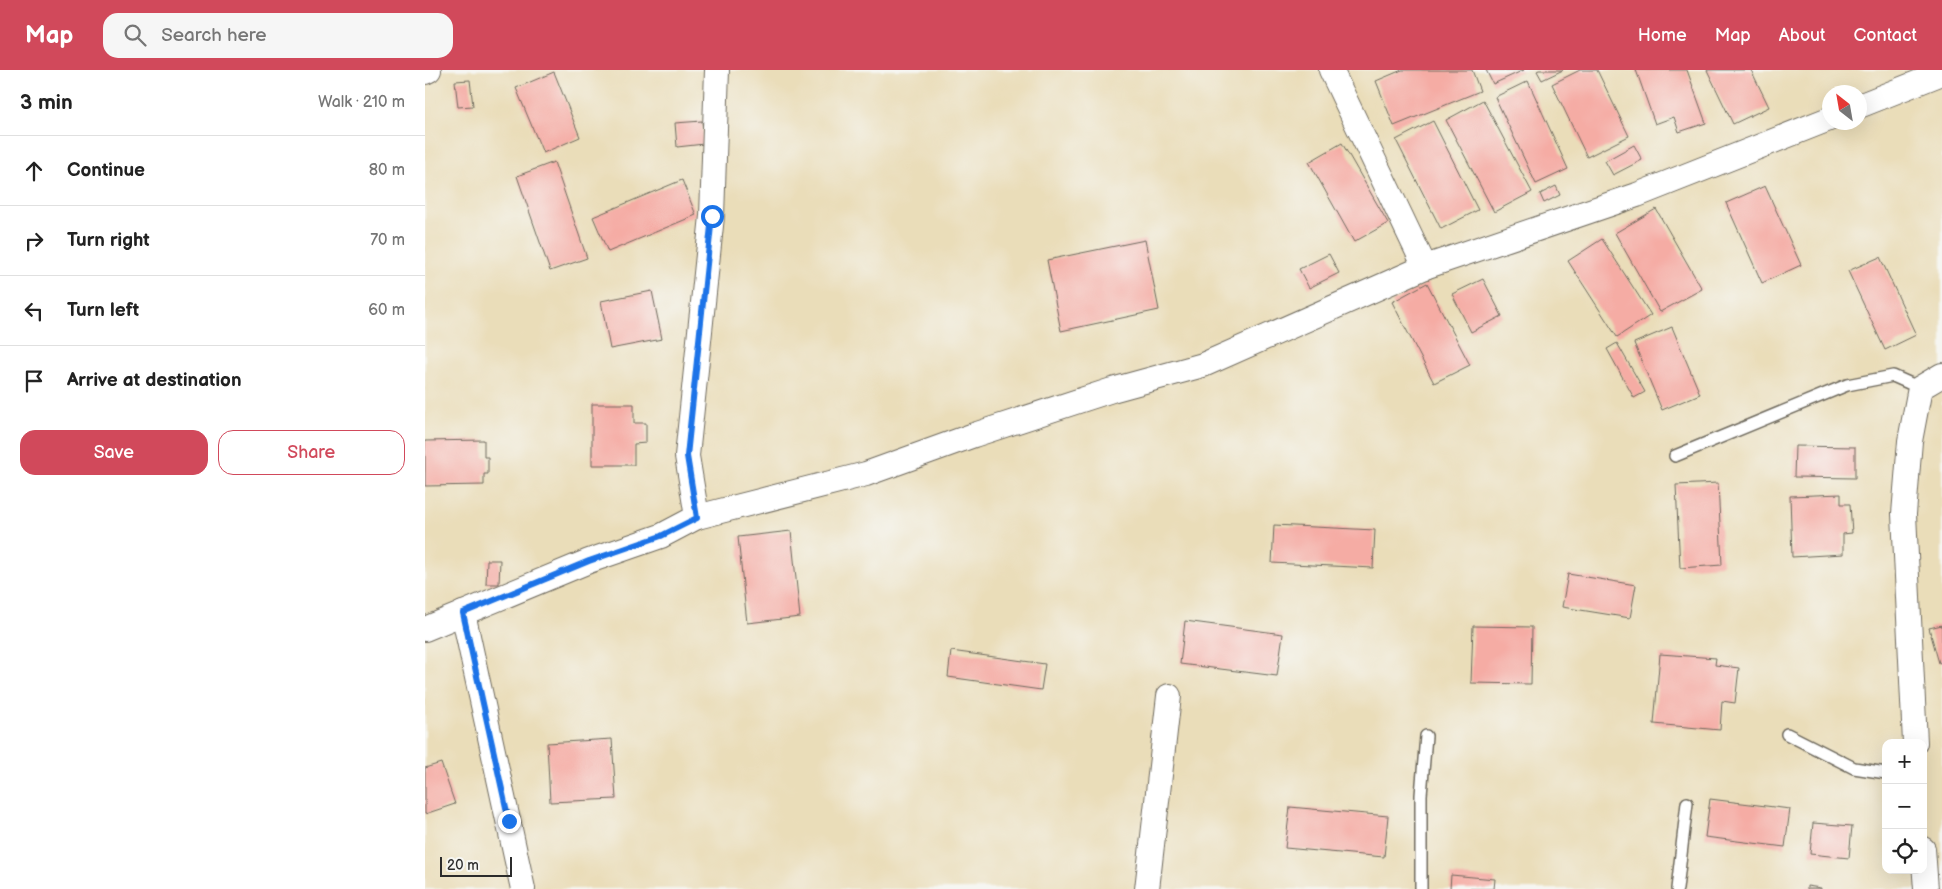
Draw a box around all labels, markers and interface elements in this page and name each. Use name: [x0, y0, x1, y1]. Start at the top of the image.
search box: [103, 13, 453, 58]
text: Map: [25, 21, 73, 50]
icon: search: [121, 21, 149, 49]
text: Search here: [161, 24, 267, 47]
text: Home: [1638, 25, 1687, 46]
text: Map: [1715, 25, 1751, 46]
text: About: [1779, 25, 1826, 46]
text: Contact: [1854, 25, 1917, 46]
north arrow: [1822, 85, 1867, 130]
text: 3 min: [20, 90, 73, 115]
text: Walk · 210 m: [318, 93, 405, 112]
icon: ahead: [20, 157, 48, 185]
text: Continue: [67, 159, 145, 182]
text: 80 m: [369, 161, 405, 180]
route start: [701, 205, 724, 228]
icon: right: [20, 227, 48, 255]
text: Turn right: [67, 229, 150, 252]
text: 70 m: [370, 231, 405, 250]
icon: left: [20, 297, 48, 325]
text: Turn left: [67, 299, 139, 322]
text: 60 m: [368, 301, 405, 320]
icon: arrive: [20, 367, 48, 395]
text: Arrive at destination: [67, 369, 242, 392]
button: Save: [20, 430, 208, 475]
button: Share: [218, 430, 405, 475]
map controls: [1882, 739, 1927, 874]
button: +: [1882, 739, 1927, 784]
button: −: [1882, 784, 1927, 829]
route end: [498, 810, 521, 833]
button: locate: [1882, 829, 1927, 874]
scale bar: [440, 854, 513, 877]
text: 20 m: [447, 857, 479, 874]

